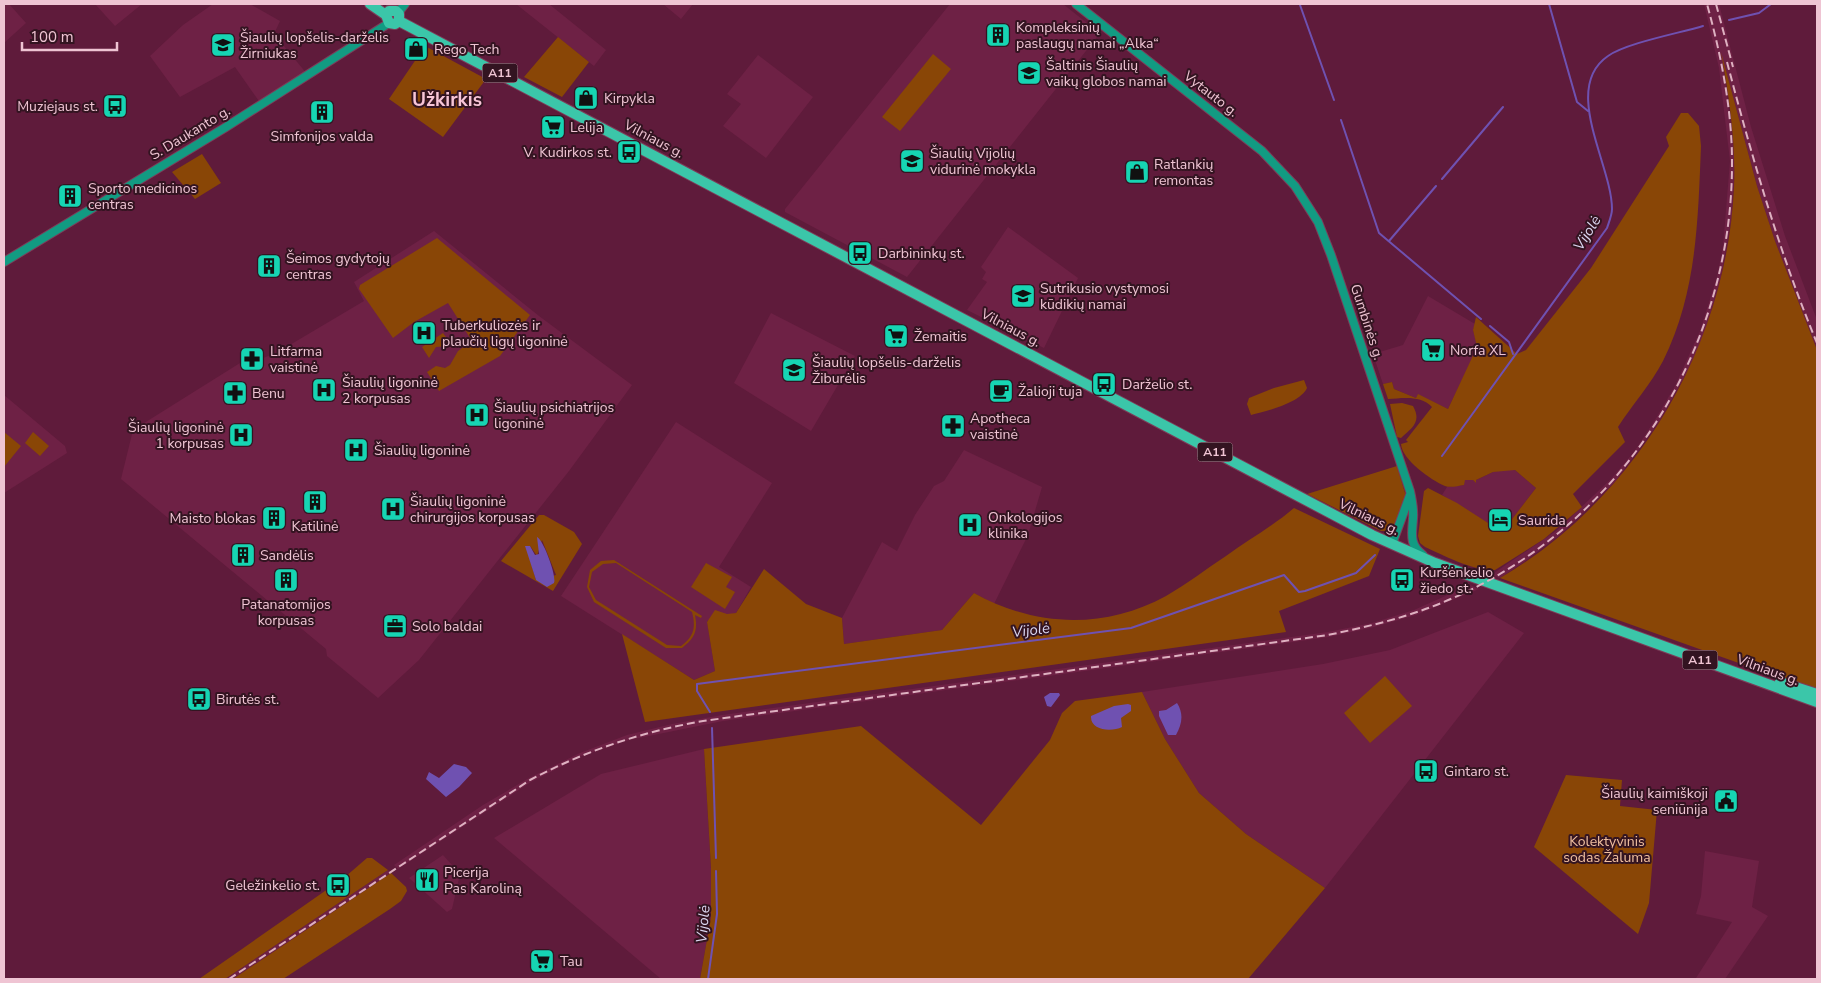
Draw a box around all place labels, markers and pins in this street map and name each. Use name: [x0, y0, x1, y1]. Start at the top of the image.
place label: Kompleksinių paslaugų namai „Alka“: [1016, 18, 1159, 53]
building icon: Kompleksinių paslaugų namai „Alka“: [985, 22, 1011, 48]
place label: Šiaulių lopšelis-darželis Žirniukas: [240, 28, 389, 63]
school or university icon: Šiaulių lopšelis-darželis Žirniukas: [210, 32, 236, 58]
shop icon: Rego Tech: [403, 36, 429, 62]
place label: Rego Tech: [434, 40, 499, 59]
place label: Šaltinis Šiaulių vaikų globos namai: [1046, 56, 1167, 91]
school or university icon: Šaltinis Šiaulių vaikų globos namai: [1016, 60, 1042, 86]
shop icon: Kirpykla: [573, 85, 599, 111]
place label: Kirpykla: [604, 89, 655, 108]
bus stop icon: Muziejaus st.: [102, 93, 128, 119]
place label: Muziejaus st.: [17, 97, 98, 116]
building icon: Simfonijos valda: [309, 99, 335, 125]
supermarket icon: Lelija: [540, 114, 566, 140]
place label: Lelija: [570, 118, 603, 137]
place label: Simfonijos valda: [271, 127, 373, 146]
bus stop icon: V. Kudirkos st.: [616, 139, 642, 165]
place label: V. Kudirkos st.: [523, 143, 612, 162]
place label: Šiaulių Vijolių vidurinė mokykla: [930, 144, 1036, 179]
school or university icon: Šiaulių Vijolių vidurinė mokykla: [899, 148, 925, 174]
place label: Ratlankių remontas: [1154, 155, 1213, 190]
shop icon: Ratlankių remontas: [1124, 159, 1150, 185]
place label: Sporto medicinos centras: [88, 179, 197, 214]
building icon: Sporto medicinos centras: [57, 183, 83, 209]
bus stop icon: Darbininkų st.: [847, 240, 873, 266]
place label: Darbininkų st.: [878, 244, 965, 263]
place label: Šeimos gydytojų centras: [286, 249, 390, 284]
building icon: Šeimos gydytojų centras: [256, 253, 282, 279]
place label: Sutrikusio vystymosi kūdikių namai: [1040, 279, 1169, 314]
school or university icon: Sutrikusio vystymosi kūdikių namai: [1010, 283, 1036, 309]
place label: Tuberkuliozės ir plaučių ligų ligoninė: [442, 316, 568, 351]
hospital icon: Tuberkuliozės ir plaučių ligų ligoninė: [411, 320, 437, 346]
supermarket icon: Žemaitis: [883, 323, 909, 349]
place label: Žemaitis: [914, 327, 967, 346]
supermarket icon: Norfa XL: [1420, 337, 1446, 363]
place label: Norfa XL: [1450, 341, 1506, 360]
place label: Litfarma vaistinė: [270, 342, 322, 377]
pharmacy icon: Litfarma vaistinė: [239, 346, 265, 372]
place label: Šiaulių lopšelis-darželis Žiburėlis: [812, 353, 961, 388]
school or university icon: Šiaulių lopšelis-darželis Žiburėlis: [781, 357, 807, 383]
bus stop icon: Darželio st.: [1091, 371, 1117, 397]
place label: Šiaulių ligoninė 2 korpusas: [342, 373, 438, 408]
place label: Darželio st.: [1122, 375, 1192, 394]
hospital icon: Šiaulių ligoninė 2 korpusas: [311, 377, 337, 403]
cafe icon: Žalioji tuja: [988, 378, 1014, 404]
pharmacy icon: Benu: [222, 380, 248, 406]
place label: Žalioji tuja: [1018, 382, 1082, 401]
place label: Benu: [252, 384, 285, 403]
place label: Šiaulių psichiatrijos ligoninė: [494, 398, 614, 433]
hospital icon: Šiaulių psichiatrijos ligoninė: [464, 402, 490, 428]
place label: Apotheca vaistinė: [970, 409, 1030, 444]
pharmacy icon: Apotheca vaistinė: [940, 413, 966, 439]
place label: Šiaulių ligoninė 1 korpusas: [128, 418, 224, 453]
hospital icon: Šiaulių ligoninė 1 korpusas: [228, 422, 254, 448]
hospital icon: Šiaulių ligoninė: [343, 437, 369, 463]
place label: Šiaulių ligoninė: [374, 441, 470, 460]
building icon: Katilinė: [302, 489, 328, 515]
place label: Šiaulių ligoninė chirurgijos korpusas: [410, 492, 535, 527]
hospital icon: Šiaulių ligoninė chirurgijos korpusas: [380, 496, 406, 522]
building icon: Maisto blokas: [261, 505, 287, 531]
hotel icon: Saurida: [1487, 507, 1513, 533]
place label: Onkologijos klinika: [988, 508, 1063, 543]
place label: Maisto blokas: [169, 509, 256, 528]
place label: Saurida: [1518, 511, 1566, 530]
hospital icon: Onkologijos klinika: [957, 512, 983, 538]
place label: Katilinė: [291, 517, 339, 536]
building icon: Sandėlis: [230, 542, 256, 568]
place label: Sandėlis: [260, 546, 314, 565]
place label: Kuršėnkelio žiedo st.: [1420, 563, 1493, 598]
building icon: Patanatomijos korpusas: [273, 567, 299, 593]
bus stop icon: Kuršėnkelio žiedo st.: [1389, 567, 1415, 593]
place label: Patanatomijos korpusas: [241, 595, 331, 630]
office icon: Solo baldai: [382, 613, 408, 639]
place label: Solo baldai: [412, 617, 482, 636]
bus stop icon: Birutės st.: [186, 686, 212, 712]
place label: Birutės st.: [216, 690, 279, 709]
bus stop icon: Gintaro st.: [1413, 758, 1439, 784]
place label: Gintaro st.: [1444, 762, 1509, 781]
place label: Šiaulių kaimiškoji seniūnija: [1601, 784, 1708, 819]
public building icon: Šiaulių kaimiškoji seniūnija: [1713, 788, 1739, 814]
place label: Picerija Pas Karoliną: [444, 863, 522, 898]
restaurant icon: Picerija Pas Karoliną: [414, 867, 440, 893]
bus stop icon: Geležinkelio st.: [325, 872, 351, 898]
place label: Geležinkelio st.: [225, 876, 320, 895]
supermarket icon: Tau: [529, 948, 555, 974]
place label: Tau: [560, 952, 583, 971]

